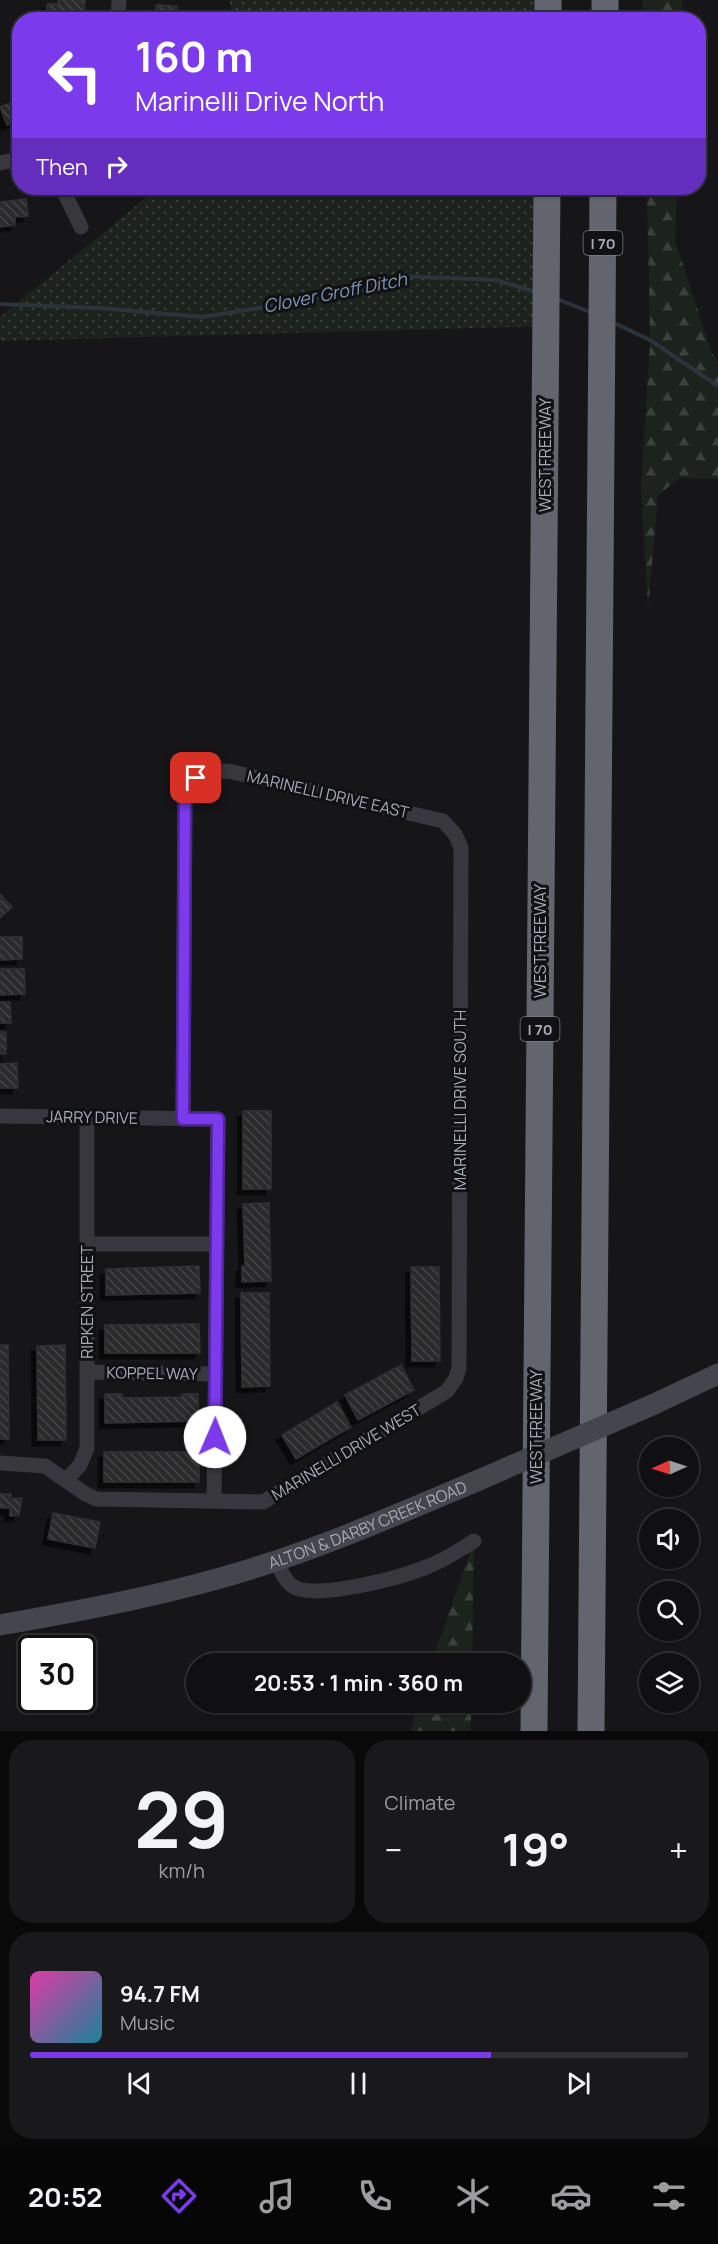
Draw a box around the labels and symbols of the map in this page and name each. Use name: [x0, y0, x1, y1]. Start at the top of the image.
road number: I 70: [584, 231, 622, 255]
water label: Clover Groff Ditch: [261, 266, 410, 318]
street label: WEST FREEWAY: [534, 398, 556, 512]
pin: [170, 752, 221, 803]
street label: MARINELLI DRIVE EAST: [245, 765, 412, 823]
street label: WEST FREEWAY: [529, 884, 551, 998]
street label: MARINELLI DRIVE SOUTH: [449, 1010, 471, 1190]
road number: I 70: [520, 1017, 560, 1041]
street label: JARRY DRIVE: [46, 1105, 138, 1129]
street label: RIPKEN STREET: [76, 1245, 98, 1359]
street label: KOPPEL WAY: [106, 1361, 198, 1385]
street label: WEST FREEWAY: [525, 1370, 547, 1484]
street label: MARINELLI DRIVE WEST: [267, 1398, 425, 1505]
position arrow: [183, 1405, 247, 1469]
north arrow: [639, 1437, 699, 1497]
street label: ALTON & DARBY CREEK ROAD: [266, 1475, 470, 1574]
speed limit sign: 30: [18, 1635, 96, 1713]

